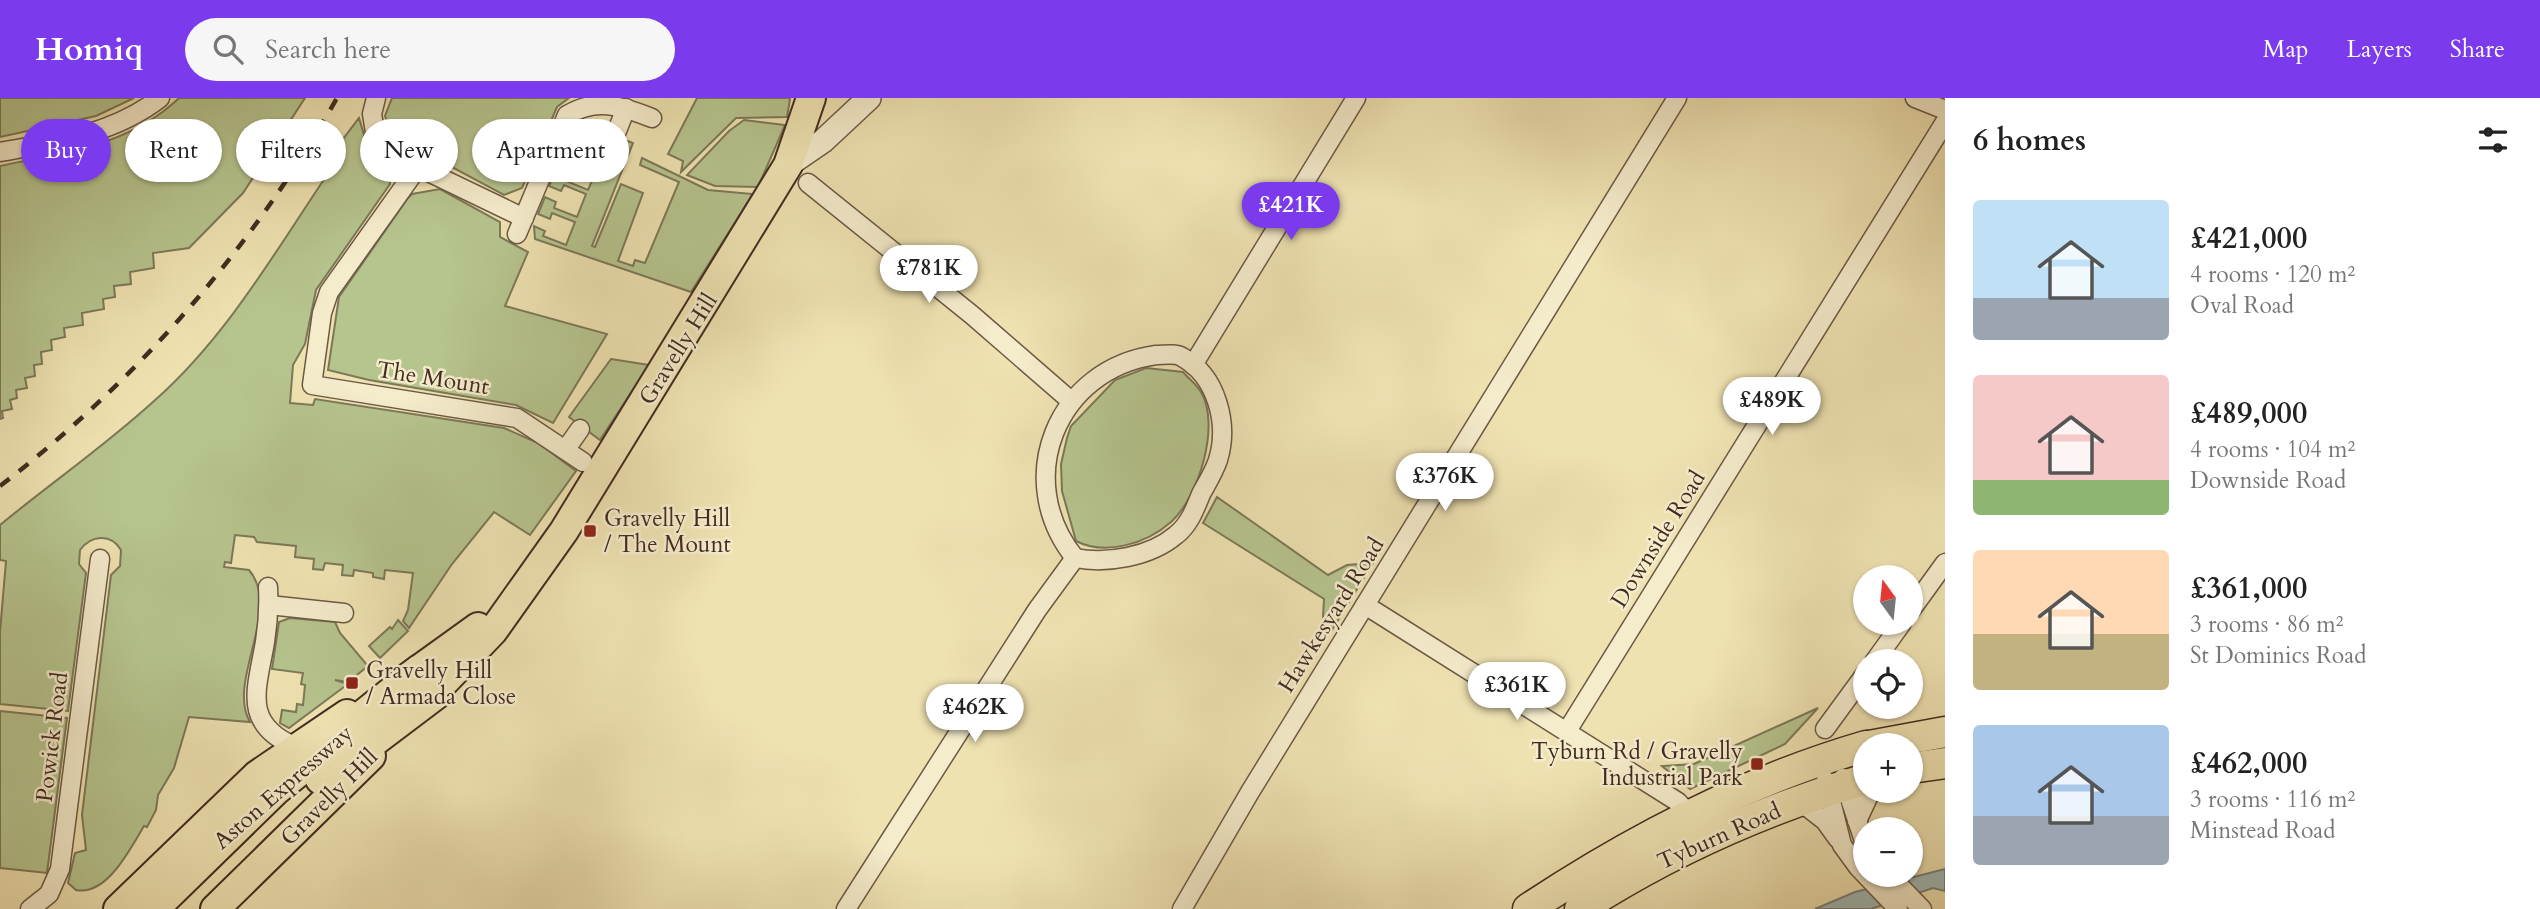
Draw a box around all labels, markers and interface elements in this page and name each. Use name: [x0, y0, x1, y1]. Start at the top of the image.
search box: [185, 18, 675, 81]
text: Homiq: [35, 27, 143, 72]
icon: search: [209, 30, 247, 68]
text: Search here: [265, 32, 391, 67]
text: Map: [2263, 33, 2309, 66]
text: Layers: [2347, 33, 2412, 66]
text: Share: [2450, 33, 2505, 66]
chip: Buy: [21, 119, 111, 182]
chip: Rent: [125, 119, 222, 182]
chip: Filters: [236, 119, 346, 182]
chip: New: [360, 119, 458, 182]
chip: Apartment: [472, 119, 629, 182]
text: 6 homes: [1973, 120, 2086, 161]
icon: filters: [2474, 121, 2512, 159]
pin: £421K: [1242, 183, 1340, 242]
text: £421K: [1258, 189, 1324, 220]
text: £421,000: [2190, 218, 2307, 259]
icon: home: [2029, 228, 2113, 312]
pin: £781K: [880, 246, 978, 305]
text: £781K: [896, 252, 962, 283]
text: 4 rooms · 120 m²: [2190, 259, 2355, 290]
street label: Gravelly Hill: [631, 287, 725, 411]
text: Oval Road: [2190, 290, 2294, 321]
street label: The Mount: [375, 354, 491, 402]
pin: £489K: [1723, 378, 1821, 437]
text: £489K: [1739, 384, 1805, 415]
text: £489,000: [2190, 393, 2307, 434]
icon: home: [2029, 403, 2113, 487]
text: 4 rooms · 104 m²: [2190, 434, 2355, 465]
pin: £376K: [1396, 454, 1494, 513]
text: £376K: [1412, 460, 1478, 491]
street label: Downside Road: [1603, 464, 1713, 613]
text: Downside Road: [2190, 465, 2346, 496]
place label: Gravelly Hill / The Mount: [604, 503, 731, 560]
marker: Gravelly Hill / The Mount: [582, 523, 598, 539]
street label: Hawkesyard Road: [1271, 531, 1392, 698]
north arrow: [1853, 565, 1923, 635]
map controls: [1853, 565, 1923, 887]
text: £361,000: [2190, 568, 2307, 609]
icon: home: [2029, 578, 2113, 662]
text: 3 rooms · 86 m²: [2190, 609, 2343, 640]
text: St Dominics Road: [2190, 640, 2366, 671]
button: locate: [1853, 649, 1923, 719]
place label: Gravelly Hill / Armada Close: [366, 655, 516, 712]
pin: £361K: [1468, 662, 1566, 722]
text: £361K: [1484, 669, 1550, 700]
street label: Powick Road: [29, 670, 75, 804]
marker: Gravelly Hill / Armada Close: [344, 675, 360, 691]
pin: £462K: [926, 684, 1024, 744]
text: £462K: [942, 691, 1008, 722]
street label: Aston Expressway: [207, 718, 359, 856]
button: +: [1853, 733, 1923, 803]
place label: Tyburn Rd / Gravelly Industrial Park: [1531, 736, 1744, 793]
street label: Gravelly Hill: [273, 741, 385, 853]
text: £462,000: [2190, 743, 2307, 784]
icon: home: [2029, 753, 2113, 837]
marker: Tyburn Rd / Gravelly Industrial Park: [1749, 756, 1765, 772]
text: 3 rooms · 116 m²: [2190, 784, 2355, 815]
street label: Tyburn Road: [1652, 795, 1786, 877]
text: Minstead Road: [2190, 815, 2336, 846]
button: −: [1853, 817, 1923, 887]

